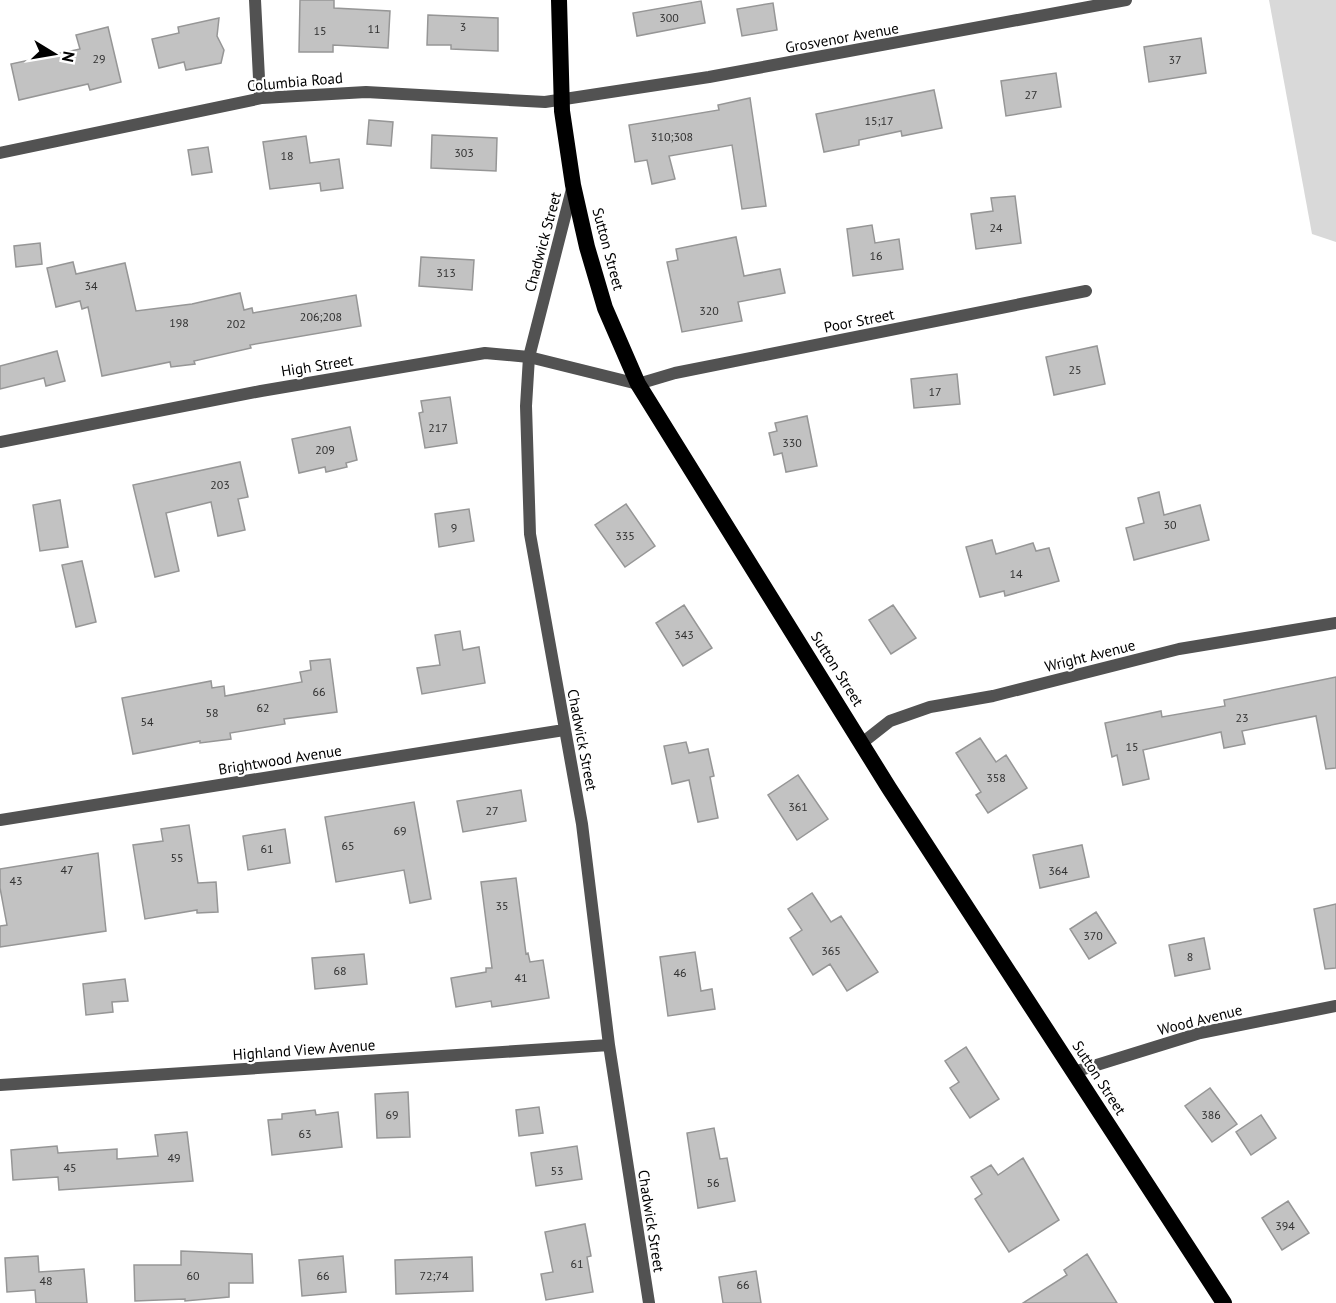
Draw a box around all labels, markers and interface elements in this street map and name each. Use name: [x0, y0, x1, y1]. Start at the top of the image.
house number: 300: [659, 10, 679, 25]
street label: Grosvenor Avenue: [784, 18, 900, 57]
house number: 3: [460, 19, 466, 34]
house number: 11: [367, 21, 381, 36]
house number: 15: [313, 23, 327, 38]
north arrow: [24, 24, 84, 84]
text: N: [58, 50, 80, 64]
house number: 29: [92, 51, 106, 66]
house number: 37: [1168, 52, 1182, 67]
street label: Columbia Road: [246, 68, 344, 95]
house number: 27: [1024, 87, 1038, 102]
house number: 15;17: [864, 113, 894, 128]
house number: 310;308: [651, 129, 693, 144]
house number: 303: [454, 145, 474, 160]
house number: 18: [280, 148, 294, 163]
street label: Chadwick Street: [520, 190, 565, 294]
street label: Sutton Street: [588, 206, 629, 292]
house number: 24: [989, 220, 1003, 235]
house number: 16: [869, 248, 883, 263]
house number: 313: [436, 265, 456, 280]
house number: 34: [84, 278, 98, 293]
house number: 320: [699, 303, 719, 318]
street label: Poor Street: [822, 304, 896, 337]
house number: 206;208: [300, 309, 342, 324]
house number: 198: [169, 315, 189, 330]
house number: 202: [226, 316, 246, 331]
street label: High Street: [280, 350, 354, 381]
house number: 25: [1068, 362, 1082, 377]
house number: 17: [928, 384, 942, 399]
house number: 217: [428, 420, 448, 435]
house number: 330: [782, 435, 802, 450]
house number: 209: [315, 442, 335, 457]
house number: 203: [210, 477, 230, 492]
house number: 30: [1163, 517, 1177, 532]
house number: 9: [451, 520, 457, 535]
house number: 335: [615, 528, 635, 543]
house number: 14: [1009, 566, 1023, 581]
house number: 343: [674, 627, 694, 642]
street label: Sutton Street: [807, 628, 868, 710]
street label: Wright Avenue: [1043, 635, 1137, 676]
house number: 66: [312, 684, 326, 699]
street label: Chadwick Street: [563, 687, 602, 792]
house number: 62: [256, 700, 270, 715]
house number: 58: [205, 705, 219, 720]
house number: 23: [1235, 710, 1249, 725]
house number: 54: [140, 714, 154, 729]
house number: 15: [1125, 739, 1139, 754]
street label: Brightwood Avenue: [217, 740, 343, 779]
house number: 358: [986, 770, 1006, 785]
house number: 361: [788, 799, 808, 814]
house number: 27: [485, 803, 499, 818]
house number: 69: [393, 823, 407, 838]
house number: 65: [341, 838, 355, 853]
house number: 61: [260, 841, 274, 856]
house number: 55: [170, 850, 184, 865]
house number: 47: [60, 862, 74, 877]
house number: 364: [1048, 863, 1068, 878]
house number: 43: [9, 873, 23, 888]
house number: 35: [495, 898, 509, 913]
house number: 370: [1083, 928, 1103, 943]
house number: 365: [821, 943, 841, 958]
house number: 8: [1187, 949, 1193, 964]
house number: 68: [333, 963, 347, 978]
house number: 46: [673, 965, 687, 980]
house number: 41: [514, 970, 528, 985]
street label: Wood Avenue: [1156, 1000, 1244, 1039]
street label: Highland View Avenue: [232, 1035, 376, 1064]
street label: Sutton Street: [1068, 1037, 1130, 1118]
house number: 69: [385, 1107, 399, 1122]
house number: 386: [1201, 1107, 1221, 1122]
house number: 63: [298, 1126, 312, 1141]
house number: 49: [167, 1150, 181, 1165]
house number: 45: [63, 1160, 77, 1175]
house number: 53: [550, 1163, 564, 1178]
street label: Chadwick Street: [634, 1168, 669, 1273]
house number: 56: [706, 1175, 720, 1190]
house number: 394: [1275, 1218, 1295, 1233]
house number: 61: [570, 1256, 584, 1271]
house number: 60: [186, 1268, 200, 1283]
house number: 66: [316, 1268, 330, 1283]
house number: 72;74: [419, 1268, 449, 1283]
house number: 48: [39, 1273, 53, 1288]
house number: 66: [736, 1277, 750, 1292]

